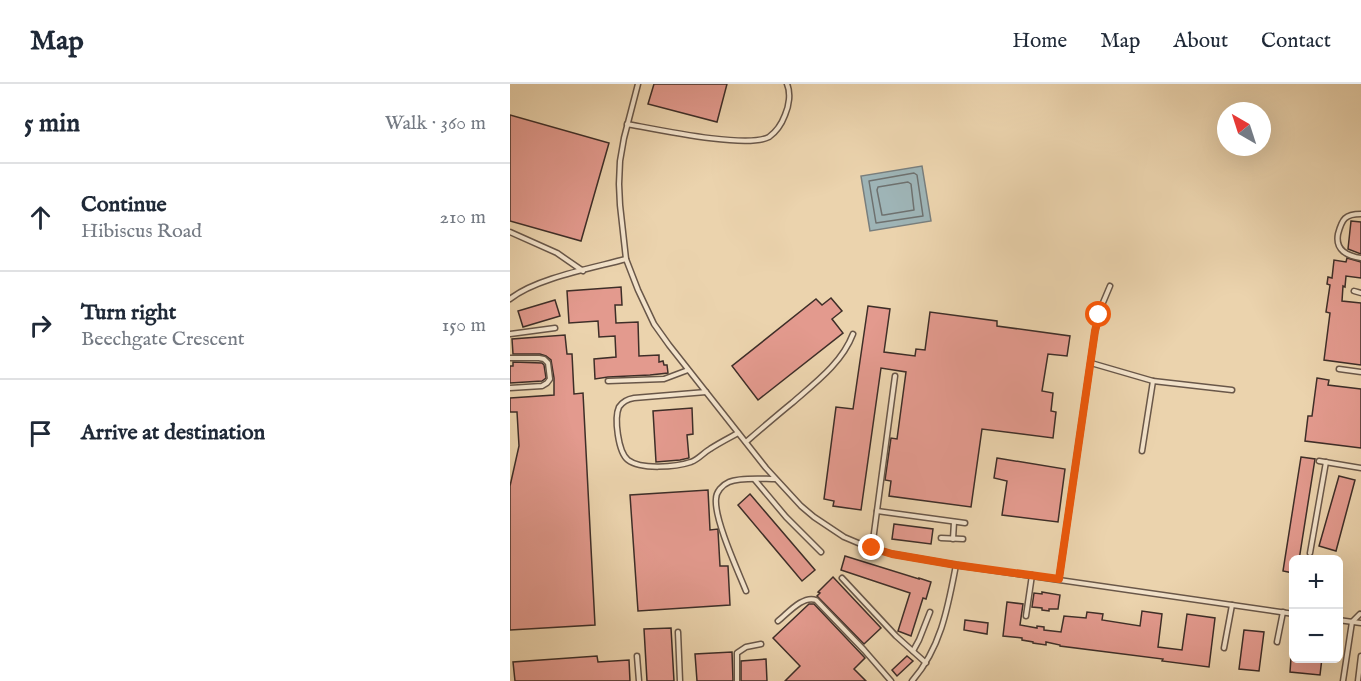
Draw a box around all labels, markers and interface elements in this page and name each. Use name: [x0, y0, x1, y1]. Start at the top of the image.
text: Map: [30, 24, 84, 59]
text: Home: [1012, 28, 1067, 55]
text: Map: [1100, 28, 1140, 55]
text: About: [1173, 28, 1228, 55]
text: Contact: [1261, 28, 1331, 55]
north arrow: [1217, 102, 1271, 156]
text: 5 min: [24, 107, 80, 140]
text: Walk · 360 m: [385, 111, 486, 136]
text: Continue: [81, 191, 167, 219]
icon: ahead: [24, 201, 57, 234]
text: 210 m: [440, 205, 486, 230]
text: Hibiscus Road: [81, 219, 202, 244]
text: Turn right: [81, 299, 176, 327]
route start: [1085, 301, 1111, 327]
icon: right: [24, 309, 57, 342]
text: 150 m: [442, 313, 486, 338]
text: Beechgate Crescent: [81, 327, 245, 352]
icon: arrive: [24, 417, 57, 450]
text: Arrive at destination: [81, 419, 265, 447]
route end: [858, 534, 884, 560]
map controls: [1289, 555, 1343, 663]
button: +: [1289, 555, 1343, 609]
button: −: [1289, 609, 1343, 663]

